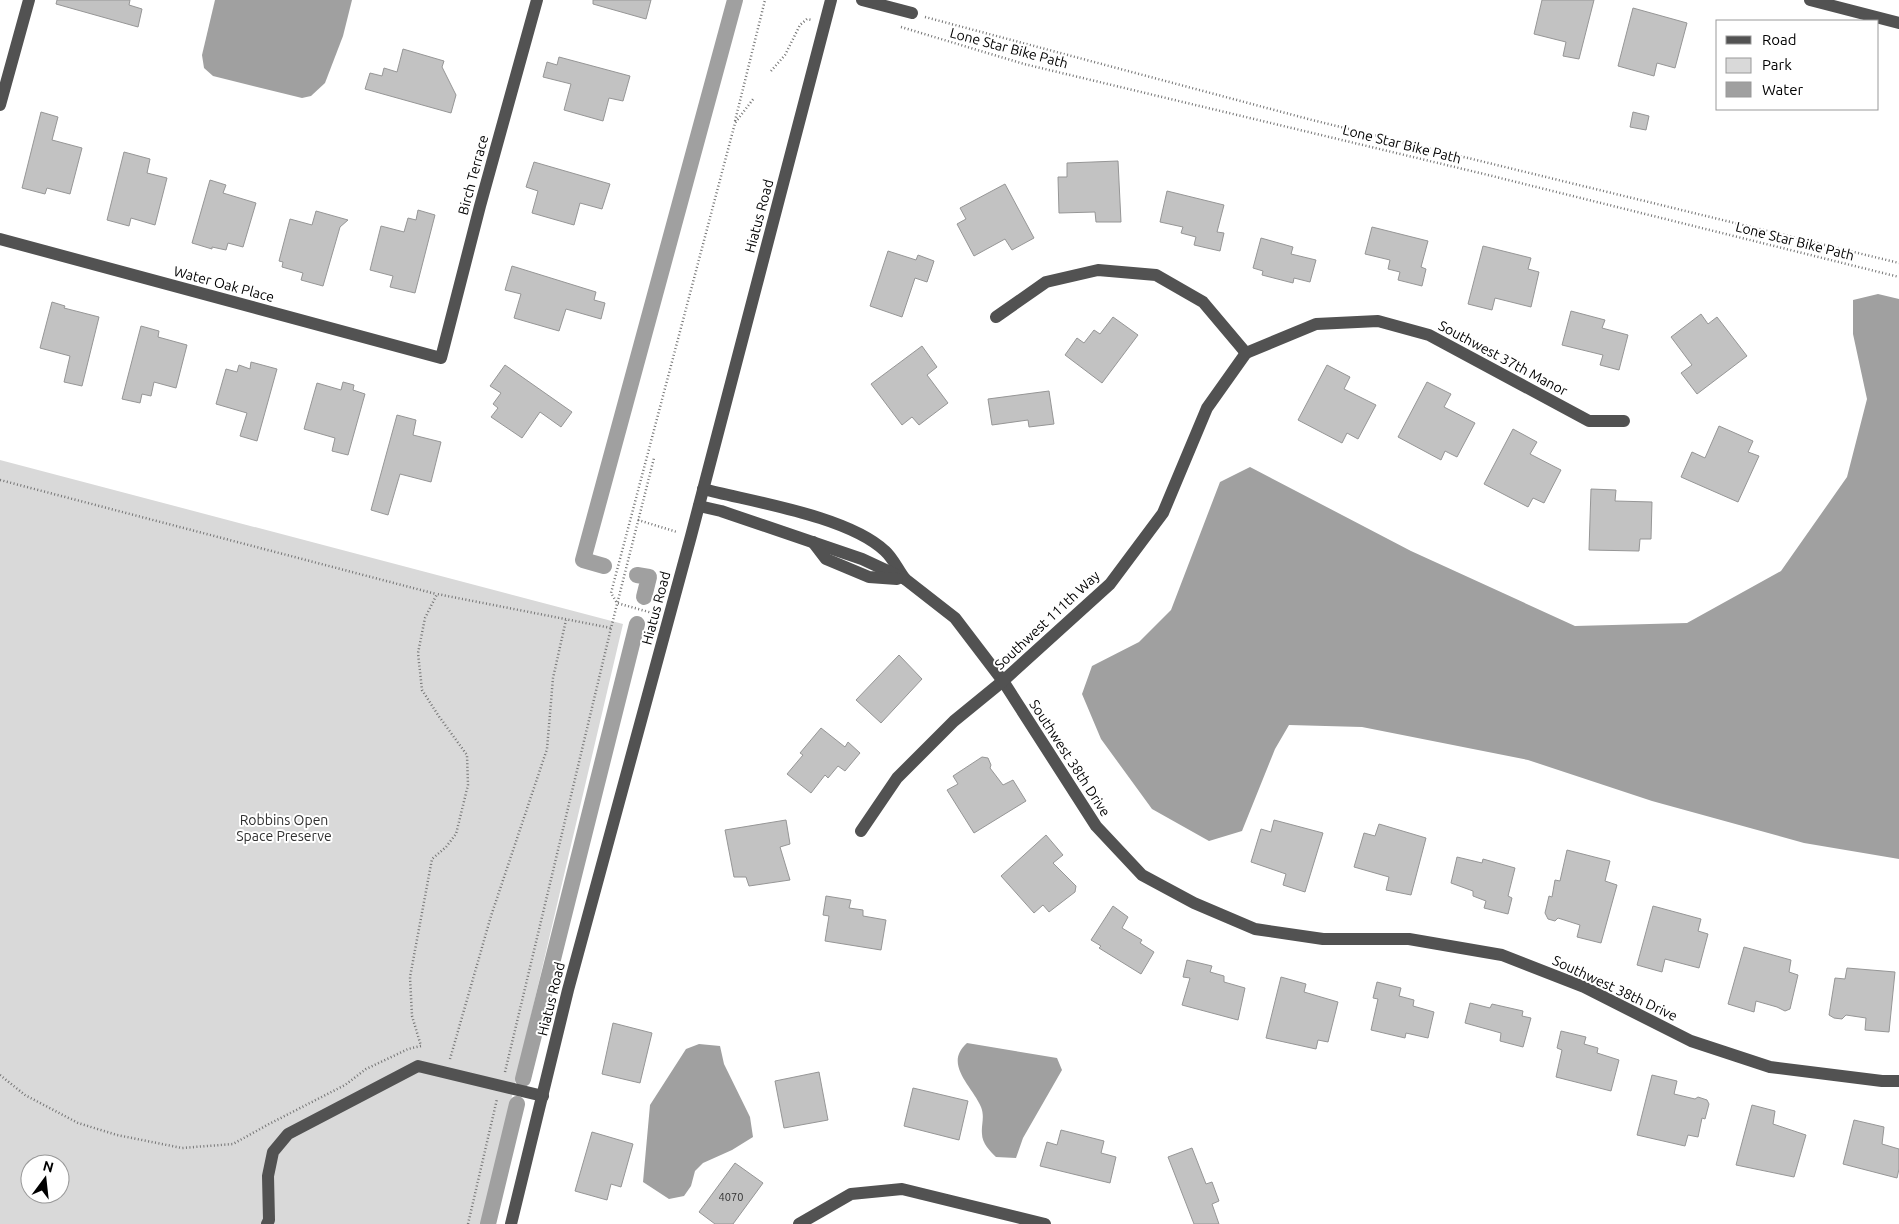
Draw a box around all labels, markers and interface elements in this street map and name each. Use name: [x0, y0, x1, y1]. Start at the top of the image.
legend: [1716, 20, 1879, 110]
street label: Lone Star Bike Path: [948, 25, 1070, 71]
text: Road: [1762, 31, 1797, 48]
text: Park: [1762, 56, 1792, 73]
text: Water: [1762, 81, 1803, 98]
street label: Lone Star Bike Path: [1341, 122, 1463, 166]
street label: Birch Terrace: [455, 133, 491, 217]
street label: Hiatus Road: [742, 178, 776, 254]
street label: Lone Star Bike Path: [1734, 219, 1856, 263]
street label: Water Oak Place: [172, 263, 276, 305]
street label: Southwest 37th Manor: [1436, 317, 1571, 399]
street label: Southwest 111th Way: [991, 567, 1103, 673]
street label: Hiatus Road: [639, 570, 673, 646]
street label: Southwest 38th Drive: [1026, 697, 1114, 819]
park label: Robbins Open Space Preserve: [236, 812, 332, 844]
street label: Southwest 38th Drive: [1550, 952, 1680, 1024]
street label: Hiatus Road: [534, 960, 568, 1038]
north arrow: [20, 1154, 70, 1204]
text: N: [41, 1157, 55, 1176]
house number: 4070: [719, 1191, 743, 1203]

